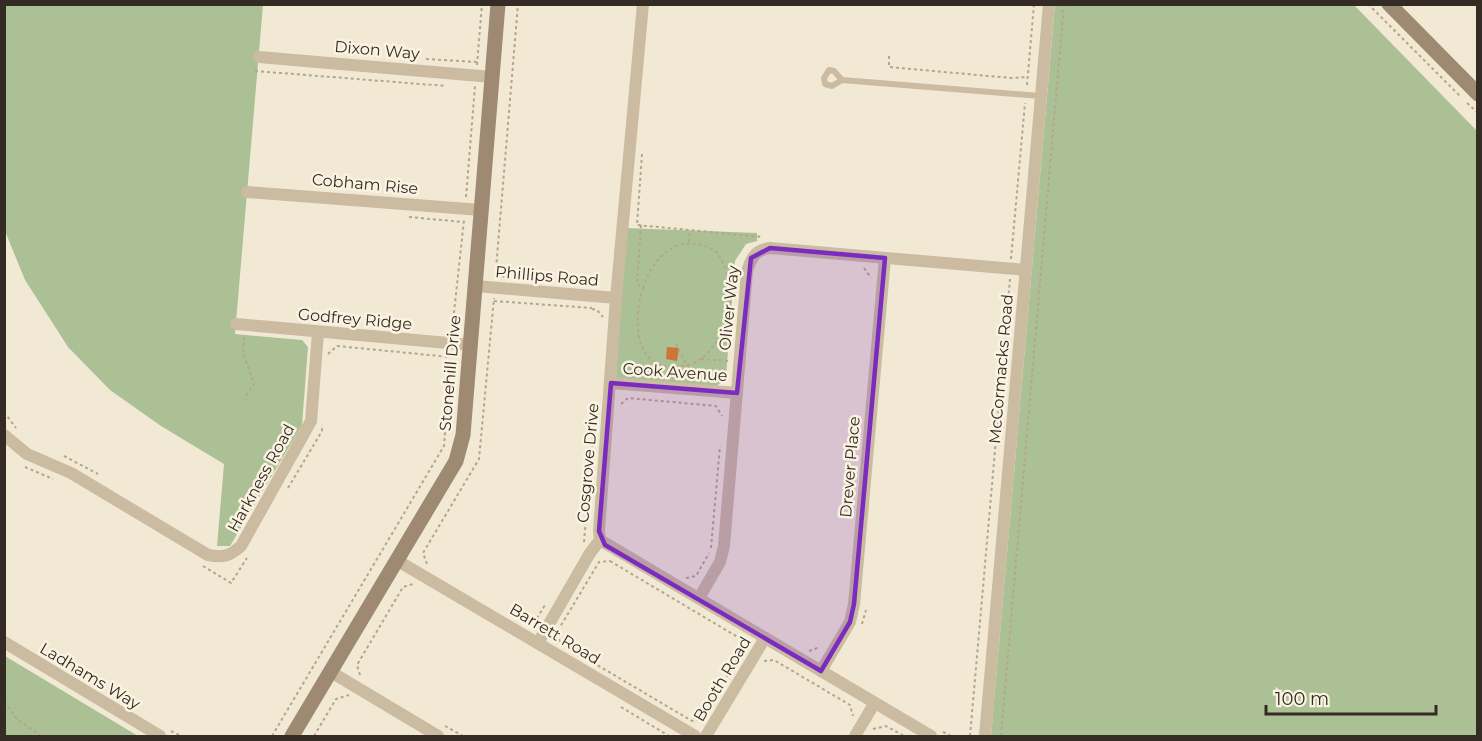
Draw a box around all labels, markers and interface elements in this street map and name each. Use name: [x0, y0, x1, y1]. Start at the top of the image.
street label: Dixon Way: [334, 37, 421, 63]
street label: Cobham Rise: [311, 170, 419, 198]
street label: Phillips Road: [494, 262, 600, 290]
street label: Oliver Way: [715, 264, 743, 351]
street label: McCormacks Road: [985, 293, 1017, 445]
street label: Godfrey Ridge: [297, 305, 413, 333]
street label: Stonehill Drive: [435, 314, 465, 432]
street label: Cook Avenue: [622, 359, 728, 385]
street label: Cosgrove Drive: [573, 402, 603, 524]
street label: Drever Place: [836, 416, 864, 518]
street label: Harkness Road: [224, 421, 298, 535]
street label: Barrett Road: [506, 599, 604, 669]
street label: Booth Road: [689, 633, 755, 725]
street label: Ladhams Way: [36, 639, 144, 714]
scale bar: [1266, 678, 1436, 716]
text: 100 m: [1275, 688, 1329, 710]

